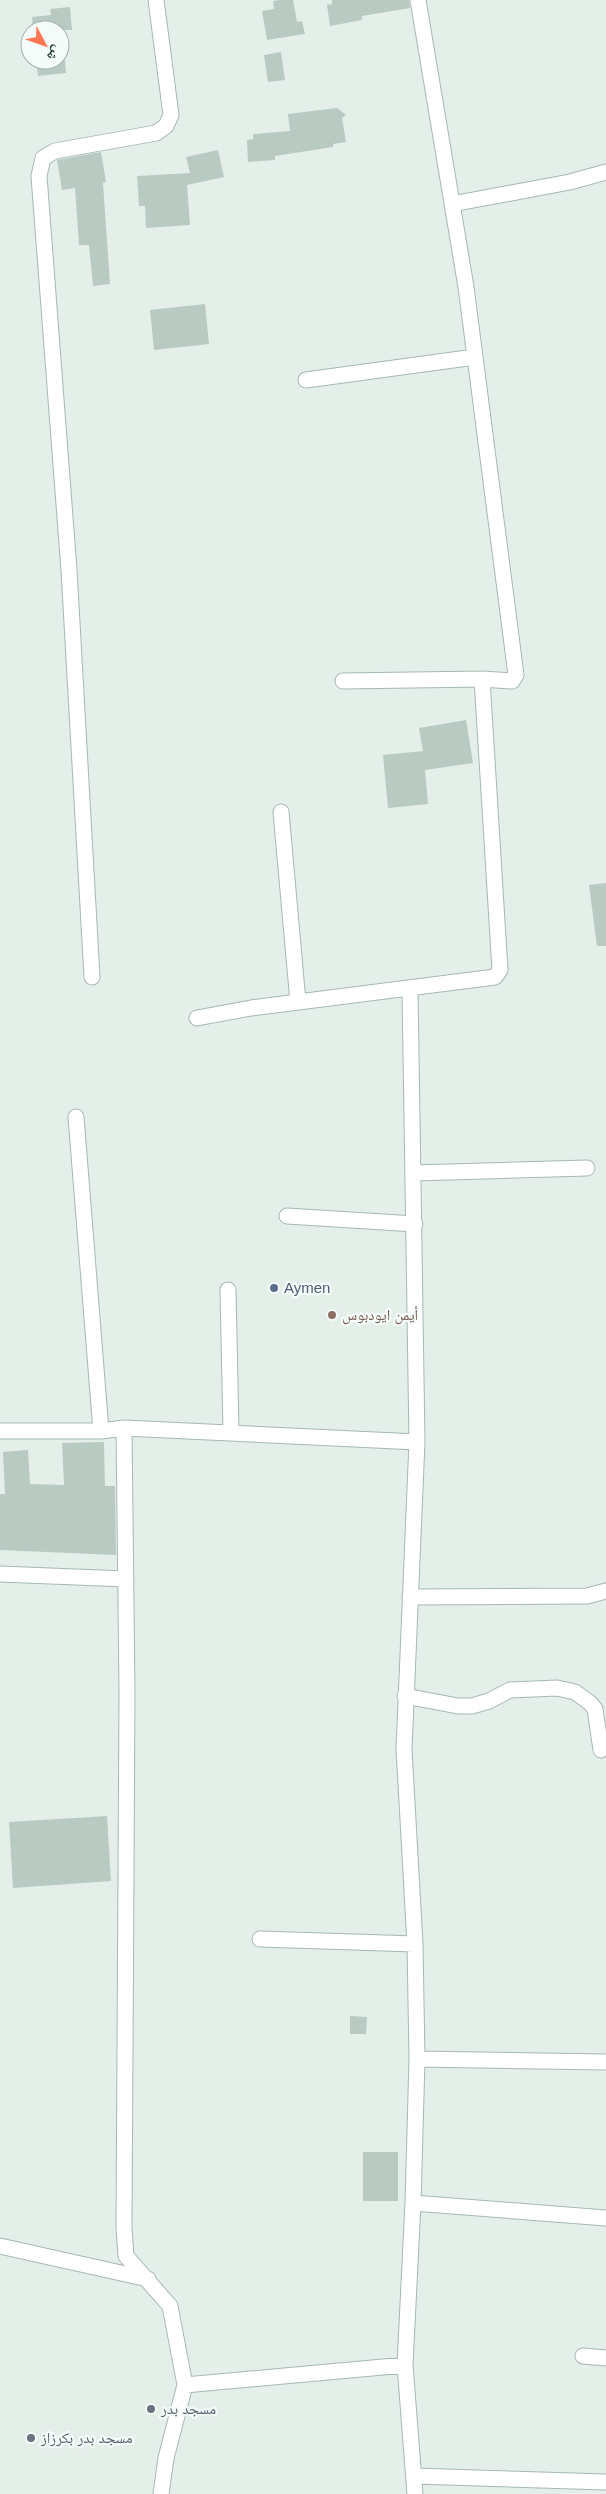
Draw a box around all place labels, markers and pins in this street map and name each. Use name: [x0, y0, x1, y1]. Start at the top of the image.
place label: Aymen: [284, 1279, 330, 1296]
marker: Aymen: [268, 1282, 280, 1294]
place label: أيمن ايودبوس: [342, 1306, 418, 1325]
marker: أيمن ايودبوس: [326, 1309, 338, 1321]
place label: مسجد بدر: [160, 2400, 216, 2418]
marker: مسجد بدر: [145, 2403, 157, 2415]
place label: مسجد بدر بكرزاز: [40, 2429, 133, 2447]
marker: مسجد بدر بكرزاز: [25, 2432, 37, 2444]

